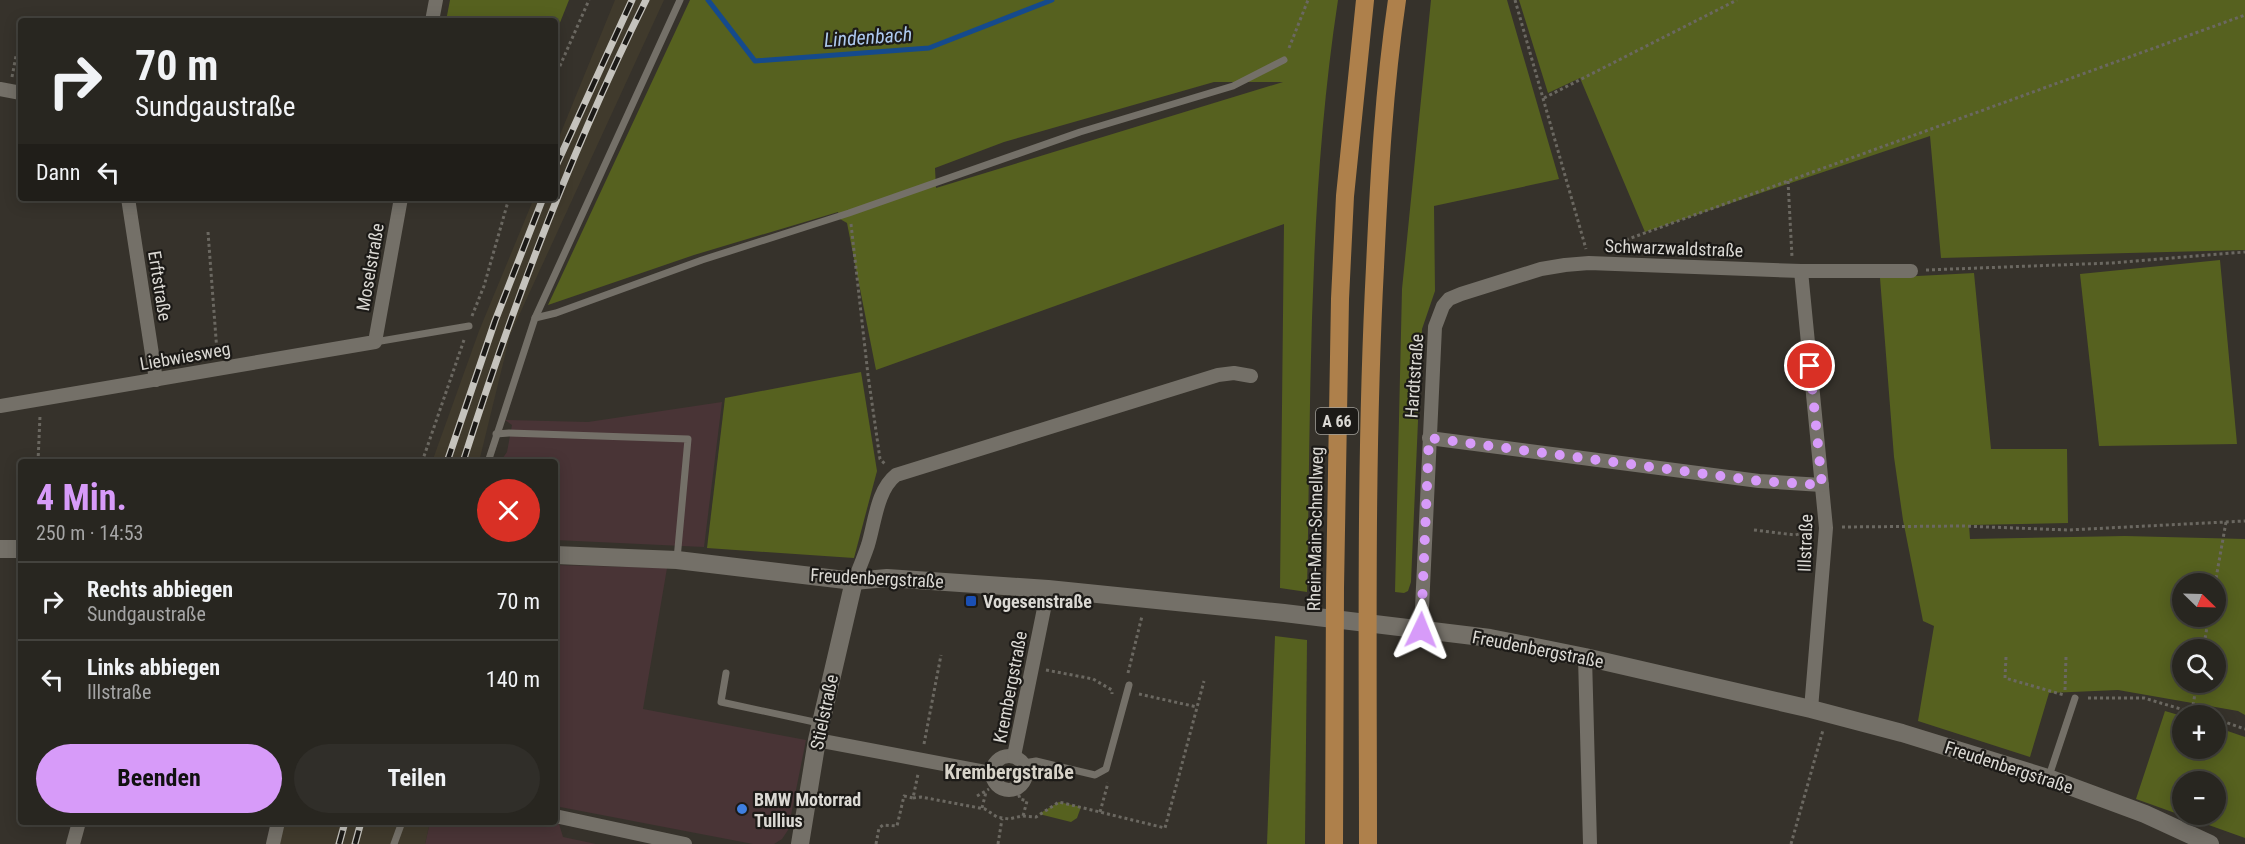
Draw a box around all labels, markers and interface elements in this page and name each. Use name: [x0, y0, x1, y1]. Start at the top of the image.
water label: Lindenbach: [823, 22, 913, 52]
text: 70 m: [135, 41, 218, 90]
icon: right: [36, 42, 114, 120]
text: Sundgaustraße: [135, 91, 296, 123]
icon: left: [92, 156, 125, 189]
text: Dann: [36, 160, 80, 185]
street label: Moselstraße: [352, 222, 388, 312]
street label: Schwarzwaldstraße: [1604, 235, 1744, 261]
street label: Erftstraße: [144, 249, 176, 323]
street label: Hardtstraße: [1401, 333, 1427, 419]
street label: Liebwiesweg: [138, 338, 232, 374]
pin: [1784, 340, 1835, 391]
icon: arrive: [1793, 349, 1826, 382]
road number: A 66: [1316, 408, 1358, 434]
street label: Rhein-Main-Schnellweg: [1303, 447, 1327, 611]
text: 4 Min.: [36, 477, 127, 519]
button: close: [477, 479, 540, 542]
street label: Illstraße: [1793, 514, 1817, 572]
text: 250 m · 14:53: [36, 521, 143, 545]
street label: Freudenbergstraße: [810, 564, 944, 592]
north arrow: [2172, 573, 2226, 627]
map controls: [2172, 573, 2226, 825]
text: Rechts abbiegen: [87, 577, 233, 602]
icon: right: [36, 585, 69, 618]
text: 70 m: [497, 589, 540, 614]
place label: Vogesenstraße: [983, 591, 1092, 612]
marker: Vogesenstraße: [964, 594, 978, 608]
position arrow: [1389, 598, 1453, 662]
text: Sundgaustraße: [87, 602, 206, 626]
street label: Freudenbergstraße: [1470, 626, 1606, 672]
street label: Krembergstraße: [989, 629, 1031, 745]
button: search: [2172, 639, 2226, 693]
text: Links abbiegen: [87, 655, 220, 680]
icon: left: [36, 663, 69, 696]
text: 140 m: [486, 667, 540, 692]
street label: Stielstraße: [806, 672, 842, 752]
text: Illstraße: [87, 680, 151, 704]
button: +: [2172, 705, 2226, 759]
street label: Freudenbergstraße: [1942, 736, 2076, 798]
button: Beenden: [36, 744, 282, 813]
button: Teilen: [294, 744, 540, 813]
district label: Krembergstraße: [944, 760, 1074, 784]
button: −: [2172, 771, 2226, 825]
place label: BMW Motorrad Tullius: [754, 789, 861, 831]
marker: BMW Motorrad Tullius: [735, 802, 749, 816]

